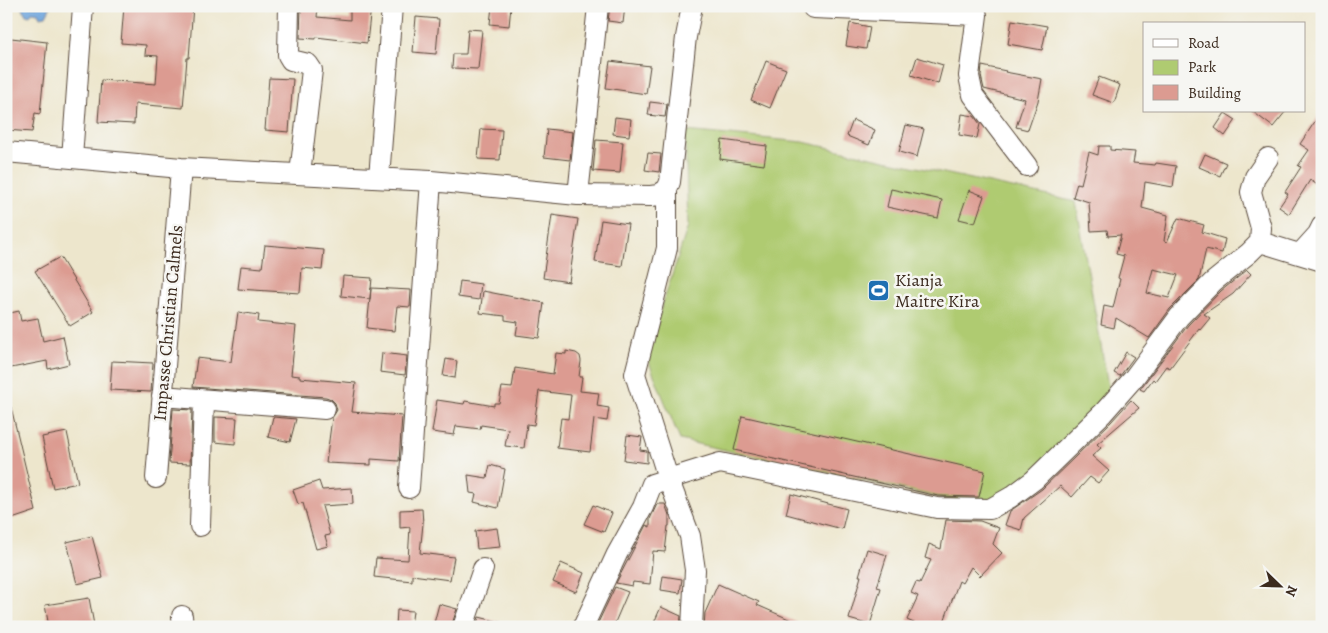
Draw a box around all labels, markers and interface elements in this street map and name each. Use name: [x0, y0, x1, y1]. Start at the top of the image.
legend: [1143, 22, 1306, 112]
text: Road: [1188, 33, 1220, 53]
text: Park: [1188, 57, 1217, 77]
text: Building: [1188, 83, 1241, 103]
street label: Impasse Christian Calmels: [147, 224, 189, 422]
place label: Kianja Maitre Kira: [895, 268, 980, 313]
sports icon: Kianja Maitre Kira: [867, 278, 891, 302]
north arrow: [1256, 560, 1306, 610]
text: N: [1281, 582, 1302, 599]

